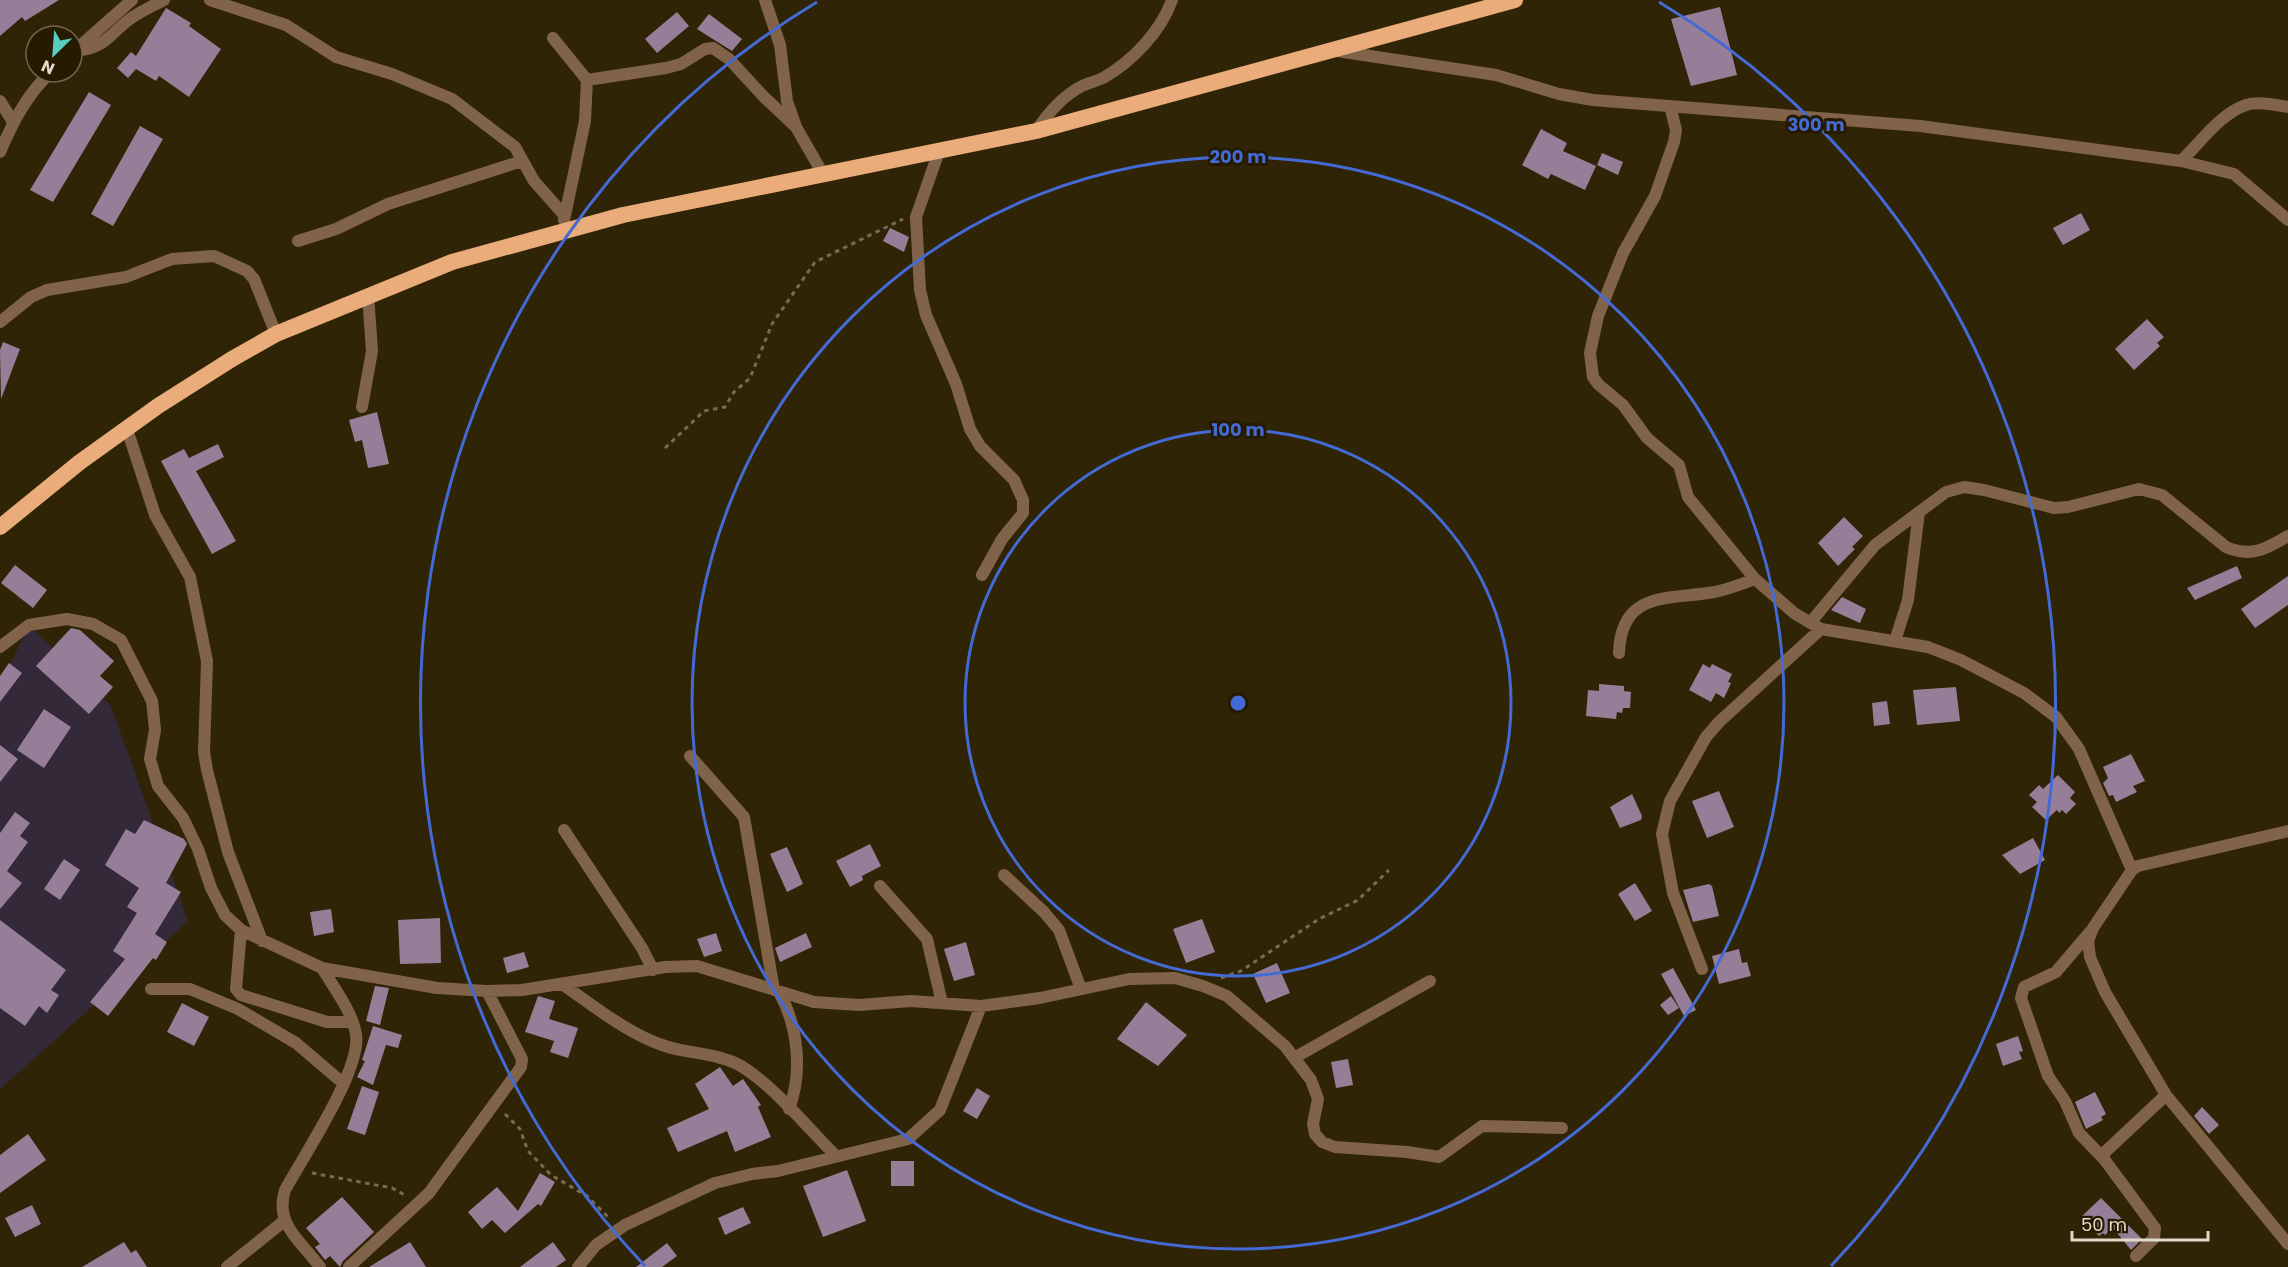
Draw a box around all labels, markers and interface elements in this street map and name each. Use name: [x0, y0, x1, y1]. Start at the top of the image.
north arrow: [24, 24, 84, 84]
text: N: [38, 54, 58, 80]
text: 300 m: [1787, 112, 1845, 137]
text: 200 m: [1210, 144, 1266, 169]
text: 100 m: [1211, 417, 1265, 442]
centre of rings: [1228, 693, 1248, 713]
scale bar: [2072, 1204, 2208, 1242]
text: 50 m: [2081, 1212, 2127, 1237]

